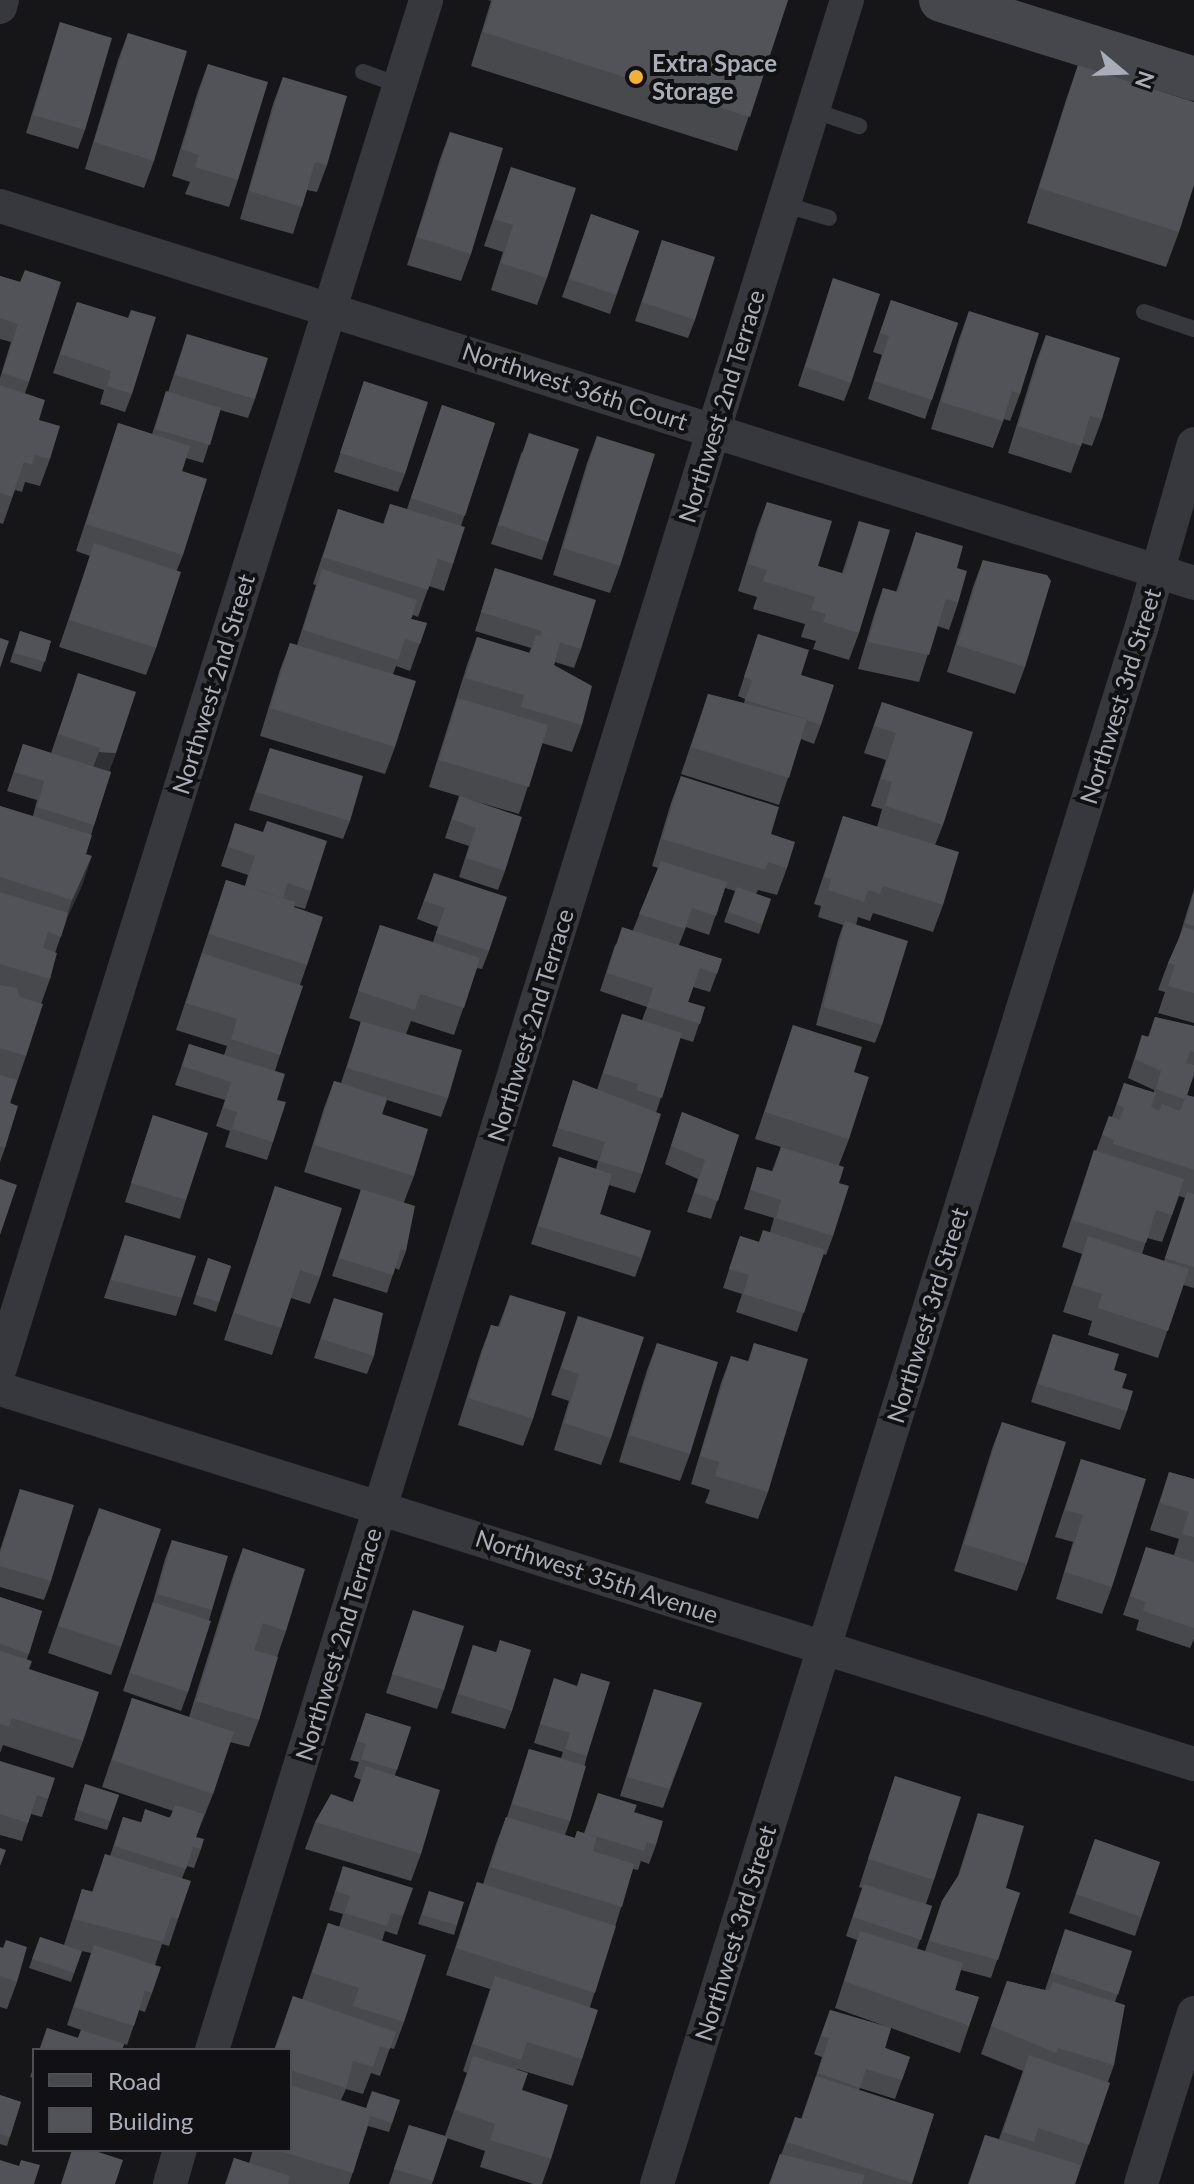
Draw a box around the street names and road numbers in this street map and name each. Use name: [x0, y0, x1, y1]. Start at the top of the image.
street label: Northwest 2nd Terrace: [672, 286, 770, 526]
street label: Northwest 36th Court: [459, 336, 691, 436]
street label: Northwest 2nd Street: [166, 570, 260, 798]
street label: Northwest 3rd Street: [1074, 585, 1166, 807]
street label: Northwest 2nd Terrace: [481, 905, 579, 1145]
street label: Northwest 3rd Street: [881, 1204, 973, 1426]
street label: Northwest 35th Avenue: [472, 1523, 722, 1629]
street label: Northwest 2nd Terrace: [289, 1524, 387, 1764]
street label: Northwest 3rd Street: [689, 1822, 781, 2044]

